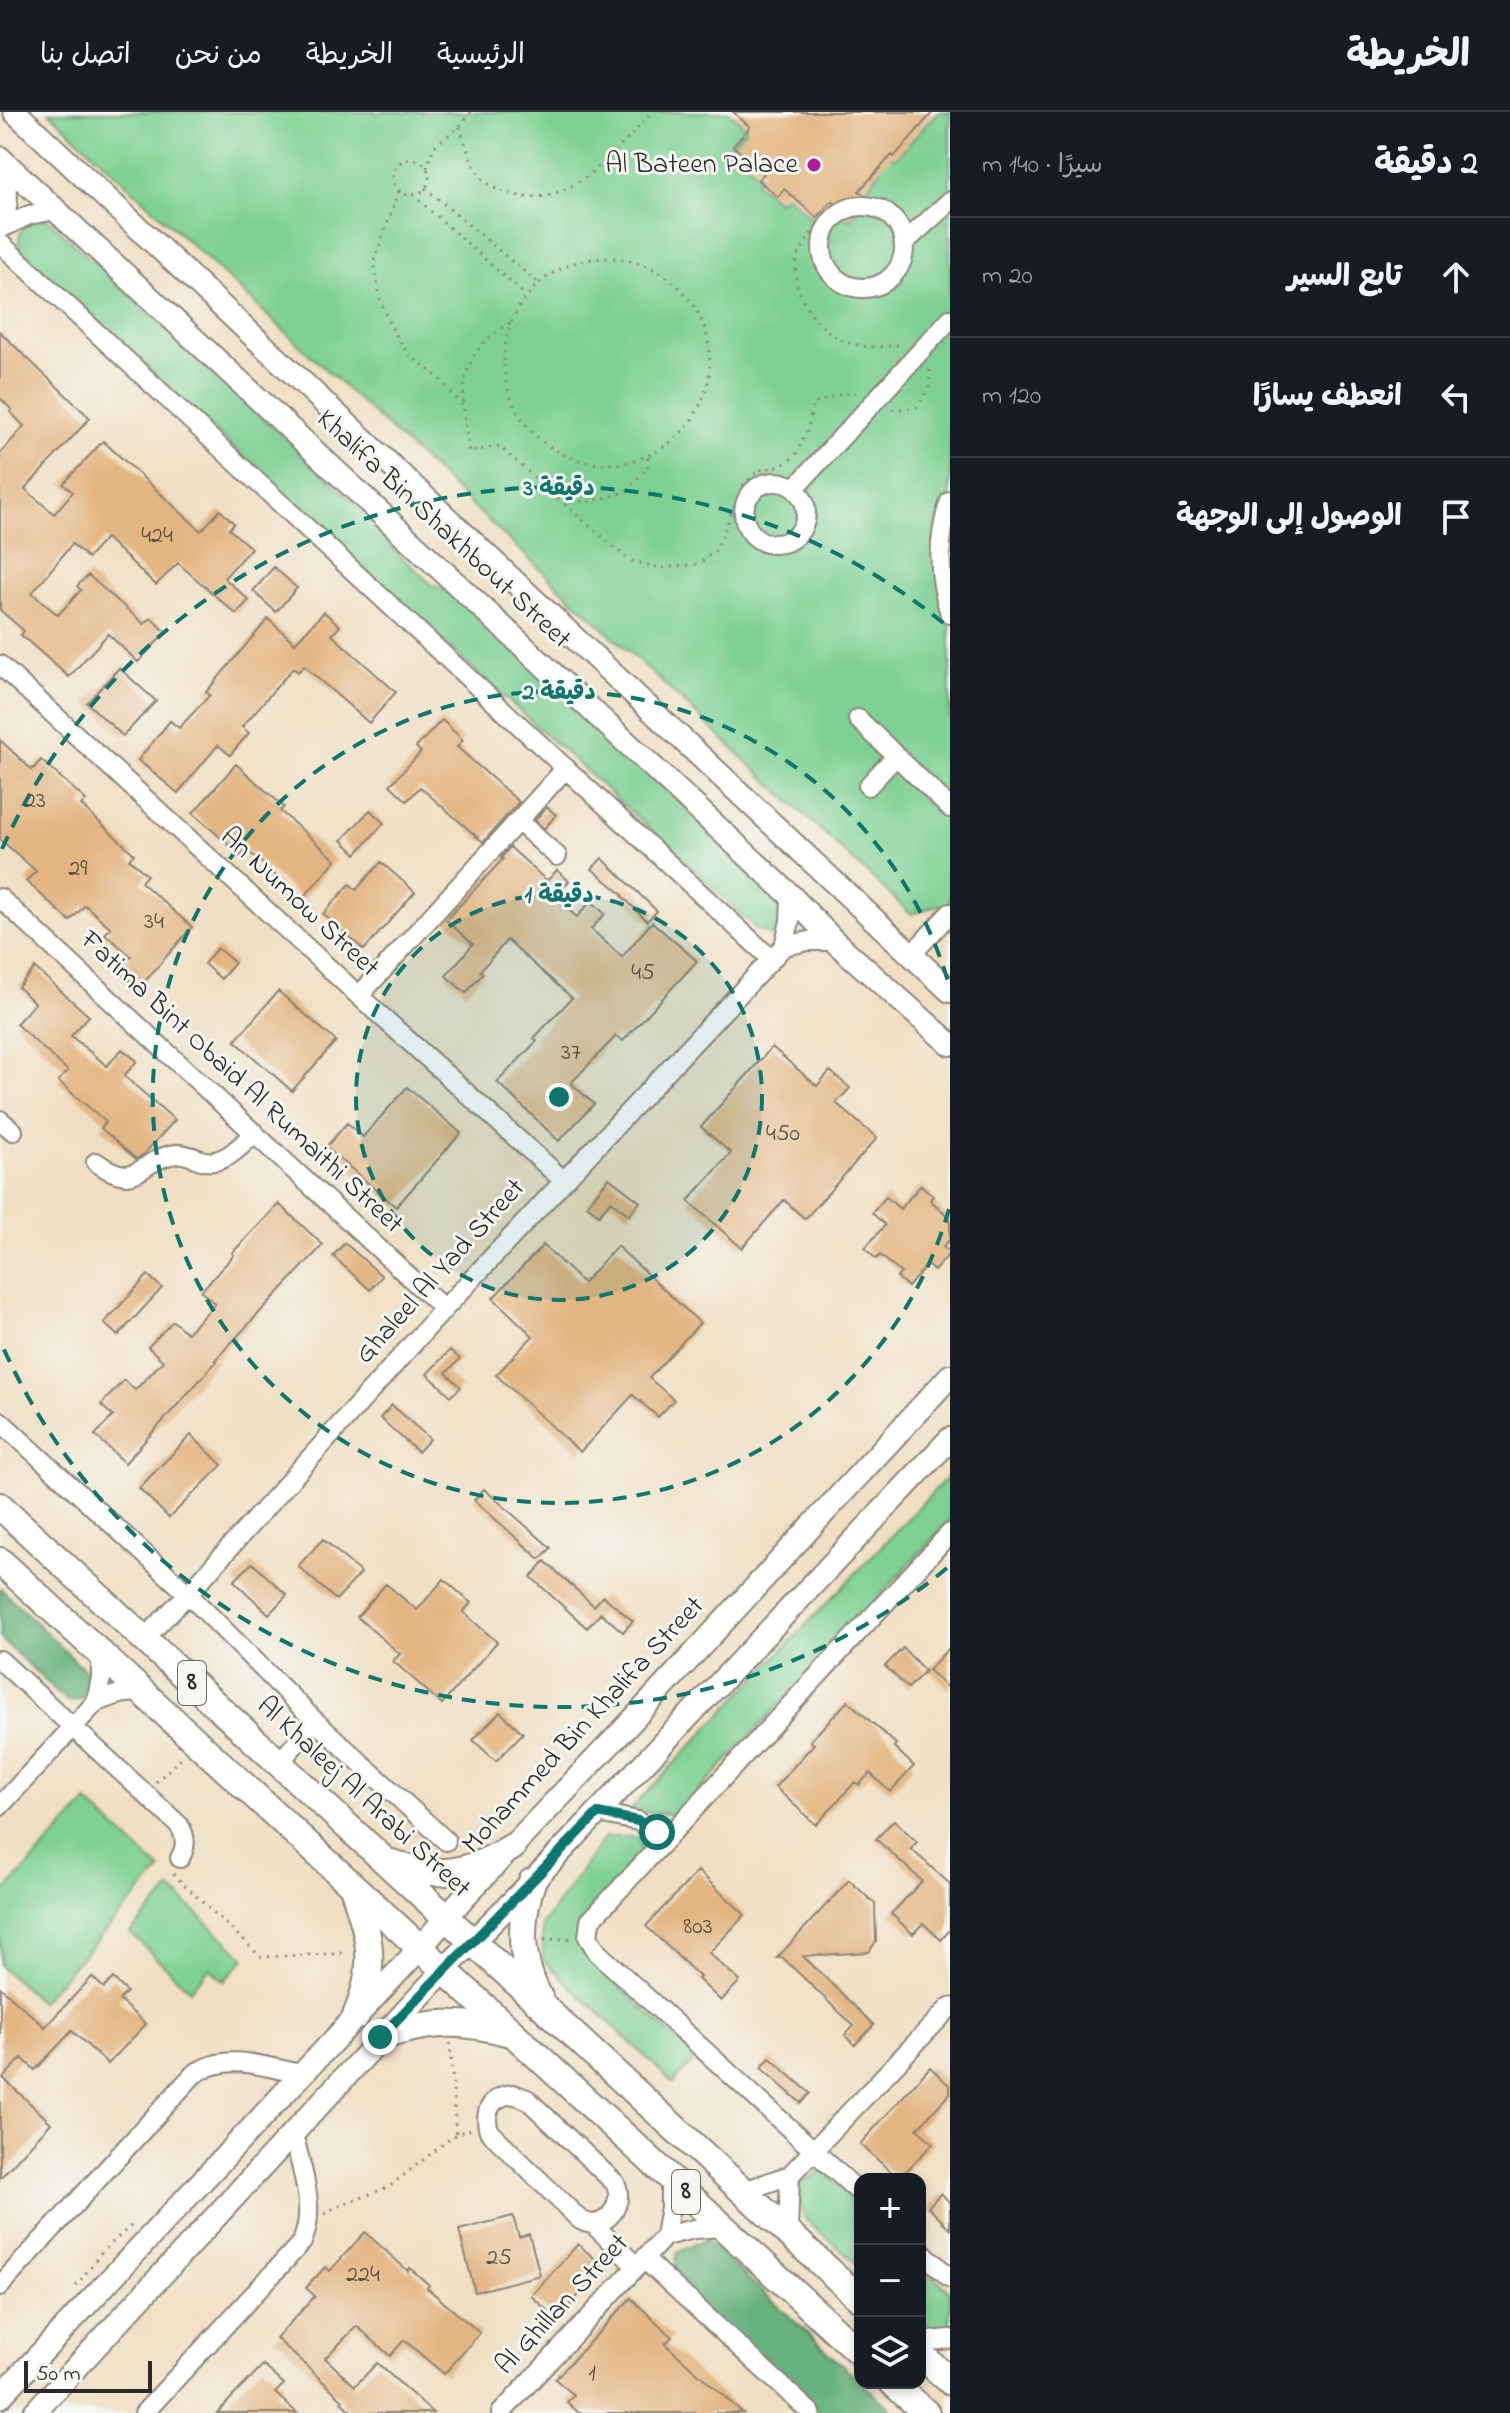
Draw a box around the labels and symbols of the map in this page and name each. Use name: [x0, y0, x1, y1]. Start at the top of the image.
place label: Al Bateen Palace: [605, 145, 798, 186]
marker: Al Bateen Palace: [805, 156, 823, 174]
street label: Khalifa Bin Shakhbout Street: [306, 401, 580, 659]
text: 3 دقيقة: [522, 472, 595, 507]
house number: 424: [141, 519, 173, 554]
text: 2 دقيقة: [521, 676, 596, 711]
house number: 23: [24, 784, 46, 819]
street label: An Numow Street: [210, 818, 388, 988]
house number: 29: [68, 852, 88, 887]
text: 1 دقيقة: [524, 879, 594, 914]
house number: 34: [144, 905, 164, 940]
street label: Fatima Bint Obaid Al Rumaithi Street: [69, 921, 412, 1244]
house number: 45: [631, 956, 655, 991]
house number: 37: [561, 1036, 581, 1071]
centre of rings: [545, 1083, 573, 1111]
house number: 450: [766, 1117, 800, 1152]
street label: Ghaleel Al Yad Street: [346, 1170, 536, 1374]
street label: Mohammed Bin Khalifa Street: [453, 1588, 715, 1864]
road number: 8: [178, 1661, 206, 1705]
street label: Al Khaleej Al Arabi Street: [246, 1687, 480, 1909]
route start: [639, 1814, 675, 1850]
house number: 803: [683, 1910, 713, 1945]
route end: [362, 2019, 398, 2055]
road number: 8: [672, 2170, 700, 2214]
street label: Al Ghillan Street: [486, 2225, 640, 2385]
house number: 25: [486, 2241, 512, 2276]
house number: 224: [346, 2258, 380, 2293]
scale bar: [24, 2357, 152, 2393]
house number: 1: [588, 2357, 596, 2392]

